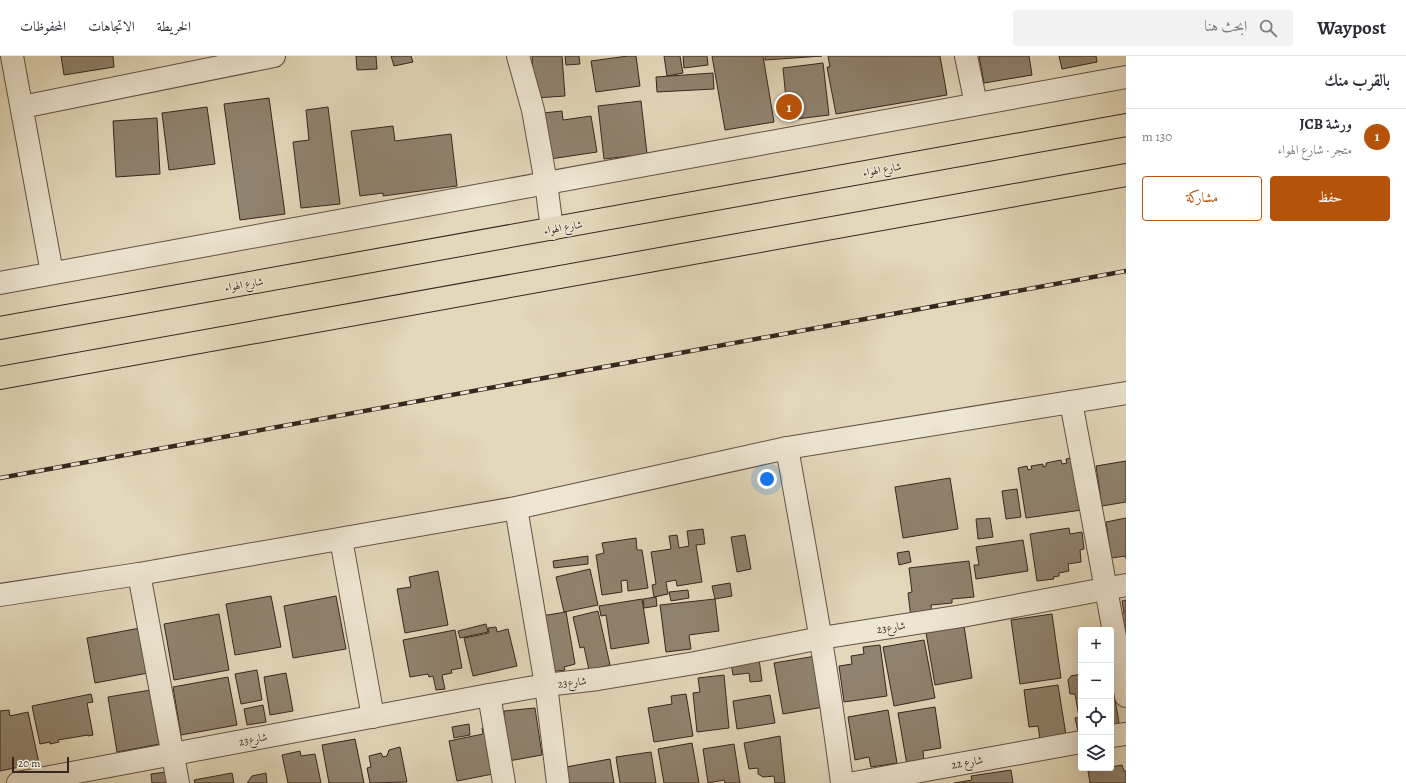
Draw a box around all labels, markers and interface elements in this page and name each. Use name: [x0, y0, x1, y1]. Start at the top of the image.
search box: [1013, 10, 1293, 46]
text: Waypost: [1317, 15, 1386, 41]
text: ابحث هنا: [1204, 16, 1247, 36]
text: المحفوظات: [20, 17, 66, 36]
text: الاتجاهات: [88, 17, 135, 36]
text: الخريطة: [157, 17, 191, 36]
icon: search: [1257, 17, 1279, 39]
text: بالقرب منك: [1324, 69, 1390, 92]
pin: 1: [776, 92, 802, 122]
text: ورشة JCB: [1300, 114, 1352, 134]
text: 130 m: [1142, 128, 1172, 145]
text: 1: [1375, 128, 1379, 145]
text: متجر · شارع الهواء: [1277, 141, 1352, 158]
street label: شارع الهواء: [862, 159, 903, 182]
button: مشاركة: [1142, 176, 1262, 221]
button: حفظ: [1270, 176, 1390, 221]
street label: شارع الهواء: [543, 217, 584, 240]
street label: شارع الهواء: [224, 274, 265, 297]
your location: [757, 469, 777, 489]
street label: شارع23: [876, 618, 907, 639]
map controls: [1078, 627, 1114, 771]
button: +: [1078, 627, 1114, 663]
button: −: [1078, 663, 1114, 699]
street label: شارع23: [557, 673, 588, 694]
button: locate: [1078, 699, 1114, 735]
street label: شارع23: [237, 729, 269, 752]
button: layers: [1078, 735, 1114, 771]
street label: شارع 22: [950, 752, 984, 775]
scale bar: [12, 755, 69, 774]
text: 20 m: [18, 756, 40, 771]

